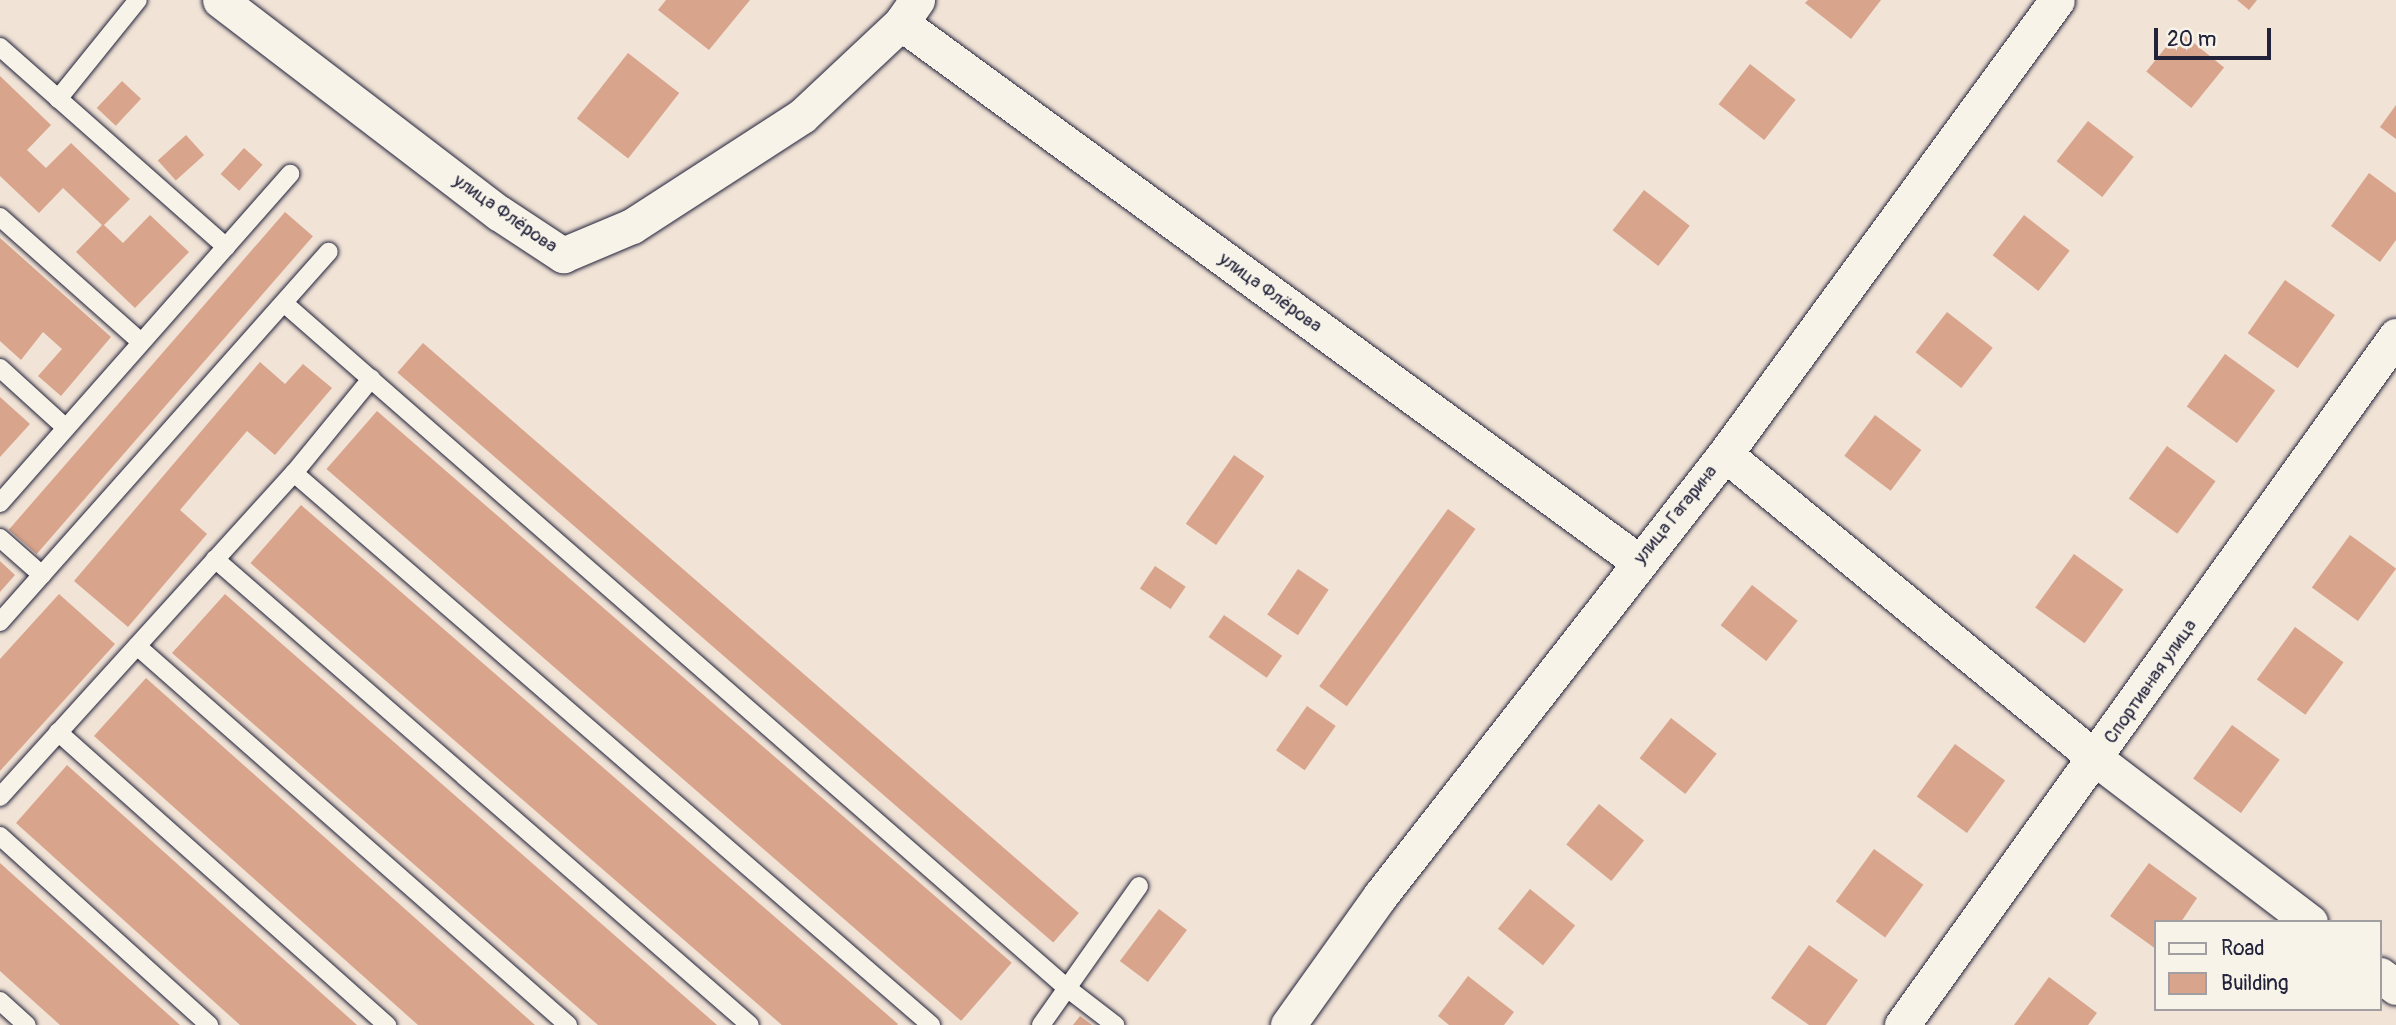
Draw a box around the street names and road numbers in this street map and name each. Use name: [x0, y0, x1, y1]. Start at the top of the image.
street label: улица Флёрова: [449, 170, 561, 258]
street label: улица Флёрова: [1214, 248, 1326, 338]
street label: улица Гагарина: [1629, 461, 1723, 569]
street label: Спортивная улица: [2100, 615, 2202, 749]

